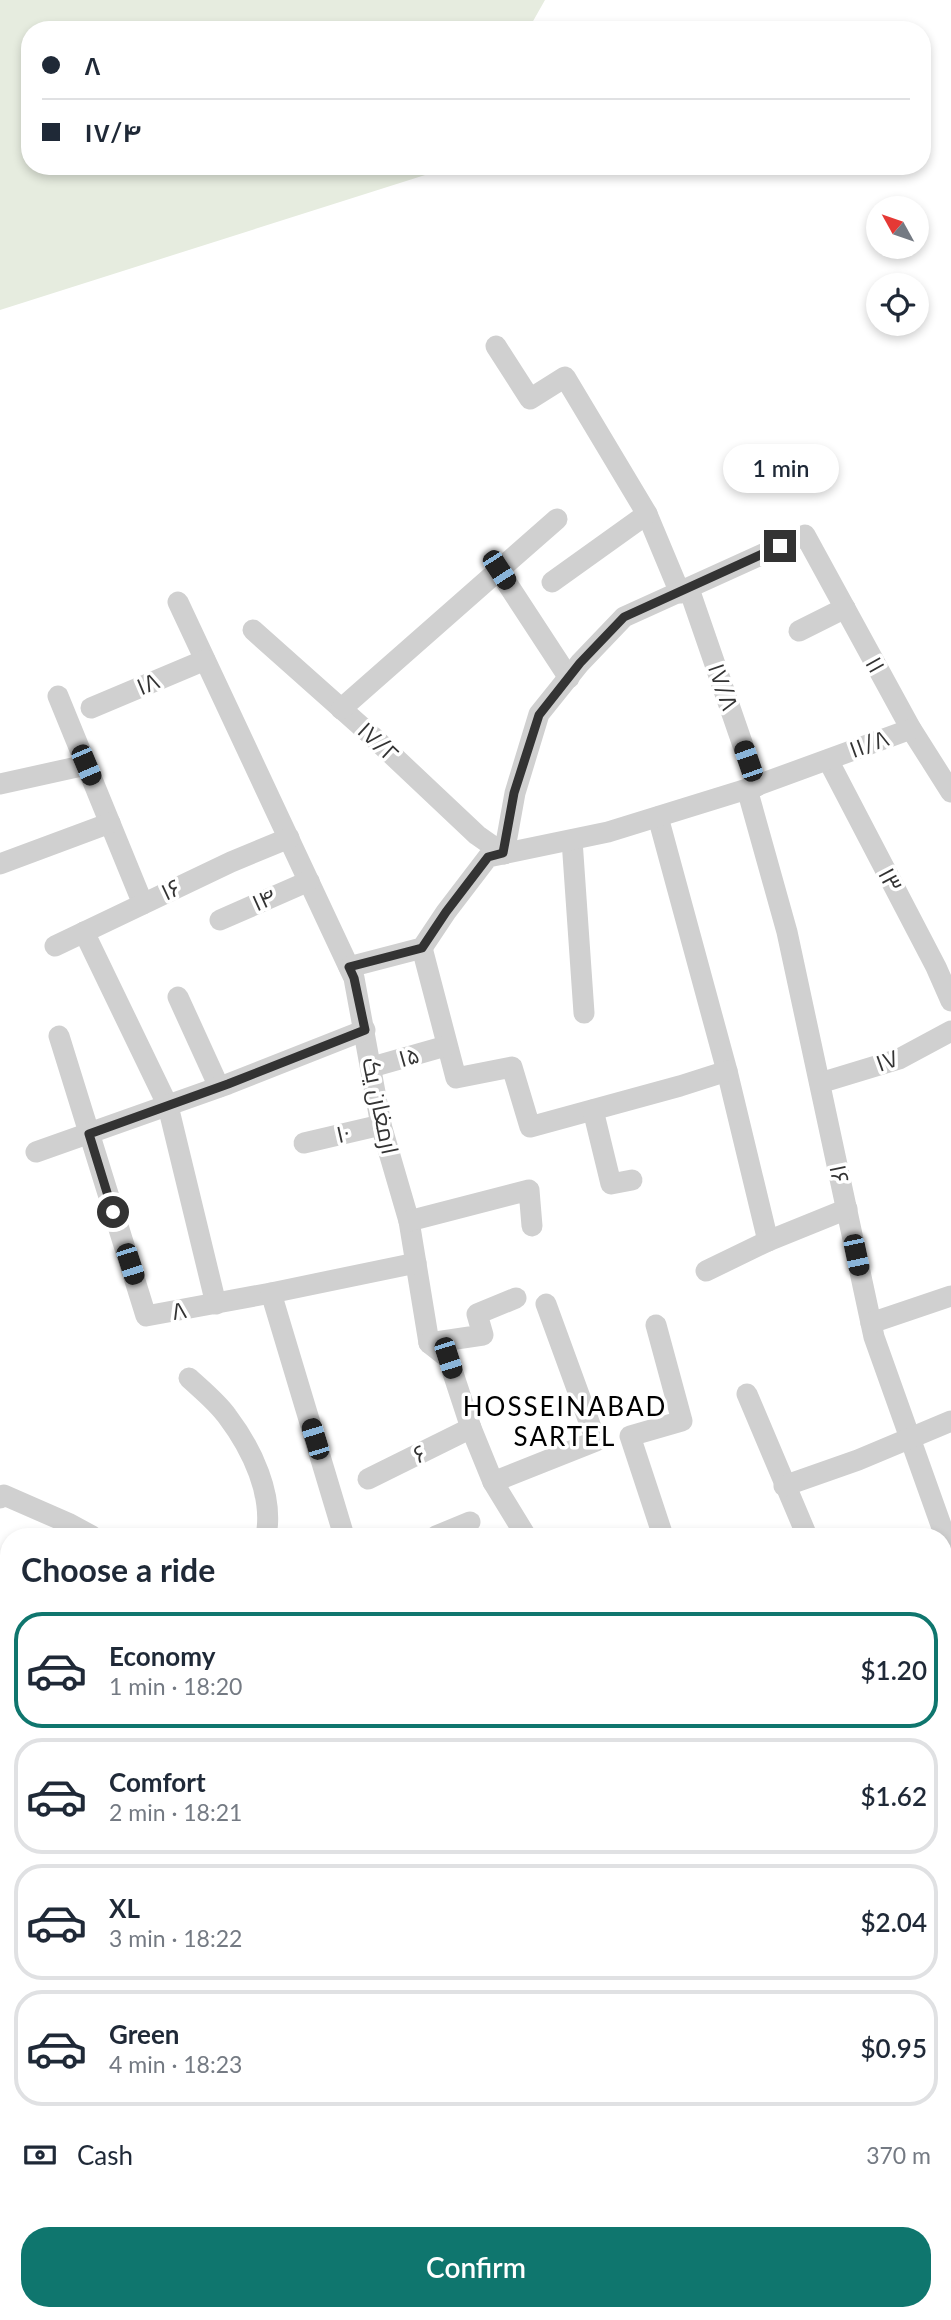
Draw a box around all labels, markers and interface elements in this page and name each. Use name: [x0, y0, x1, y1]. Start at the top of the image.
text: ۸: [84, 49, 101, 81]
text: ۱۷/۴: [84, 116, 141, 148]
north arrow: [866, 196, 929, 259]
map controls: [866, 196, 929, 336]
button: locate: [866, 273, 929, 336]
callout: 1 min: [722, 444, 838, 494]
text: 1 min: [753, 454, 809, 482]
route end: [764, 530, 796, 562]
car: [479, 547, 520, 593]
street label: ۱۱: [860, 651, 893, 678]
street label: ۱۷/۸: [703, 659, 746, 714]
street label: ۱۸: [131, 665, 163, 700]
street label: ۱۷/۲: [352, 715, 406, 767]
street label: ۱۱/۸: [844, 722, 893, 763]
car: [732, 738, 765, 784]
car: [69, 742, 104, 788]
street label: ۱۳: [873, 862, 910, 897]
street label: ۱۶: [156, 872, 185, 906]
street label: ۱۴: [247, 881, 280, 917]
street label: ۱۵: [395, 1039, 422, 1072]
street label: ۱۷: [871, 1042, 902, 1077]
street label: ارمغان یک: [356, 1054, 406, 1157]
street label: ۱۰: [333, 1117, 352, 1148]
street label: ۱۶: [824, 1161, 857, 1186]
route start: [97, 1196, 129, 1228]
car: [842, 1232, 871, 1278]
car: [114, 1241, 147, 1287]
street label: ۸: [169, 1294, 189, 1325]
car: [432, 1335, 465, 1381]
district label: HOSSEINABAD SARTEL: [463, 1390, 667, 1452]
car: [299, 1416, 332, 1462]
street label: ۶: [408, 1437, 431, 1468]
text: Choose a ride: [21, 1550, 215, 1589]
icon: car: [25, 1639, 88, 1702]
text: Economy: [109, 1640, 215, 1672]
text: $1.20: [861, 1654, 927, 1686]
text: 1 min · 18:20: [109, 1672, 242, 1700]
icon: car: [25, 1765, 88, 1828]
text: Comfort: [109, 1766, 206, 1798]
text: $1.62: [861, 1780, 927, 1812]
text: 2 min · 18:21: [109, 1798, 242, 1826]
icon: car: [25, 1891, 88, 1954]
text: XL: [109, 1892, 140, 1924]
text: $2.04: [861, 1906, 927, 1938]
text: 3 min · 18:22: [109, 1924, 242, 1952]
icon: car: [25, 2017, 88, 2080]
text: Green: [109, 2018, 179, 2050]
text: $0.95: [861, 2032, 927, 2064]
text: 4 min · 18:23: [109, 2050, 242, 2078]
icon: cash: [21, 2136, 59, 2174]
text: Cash: [77, 2139, 133, 2171]
text: 370 m: [866, 2141, 931, 2169]
button: Confirm: [21, 2227, 931, 2307]

